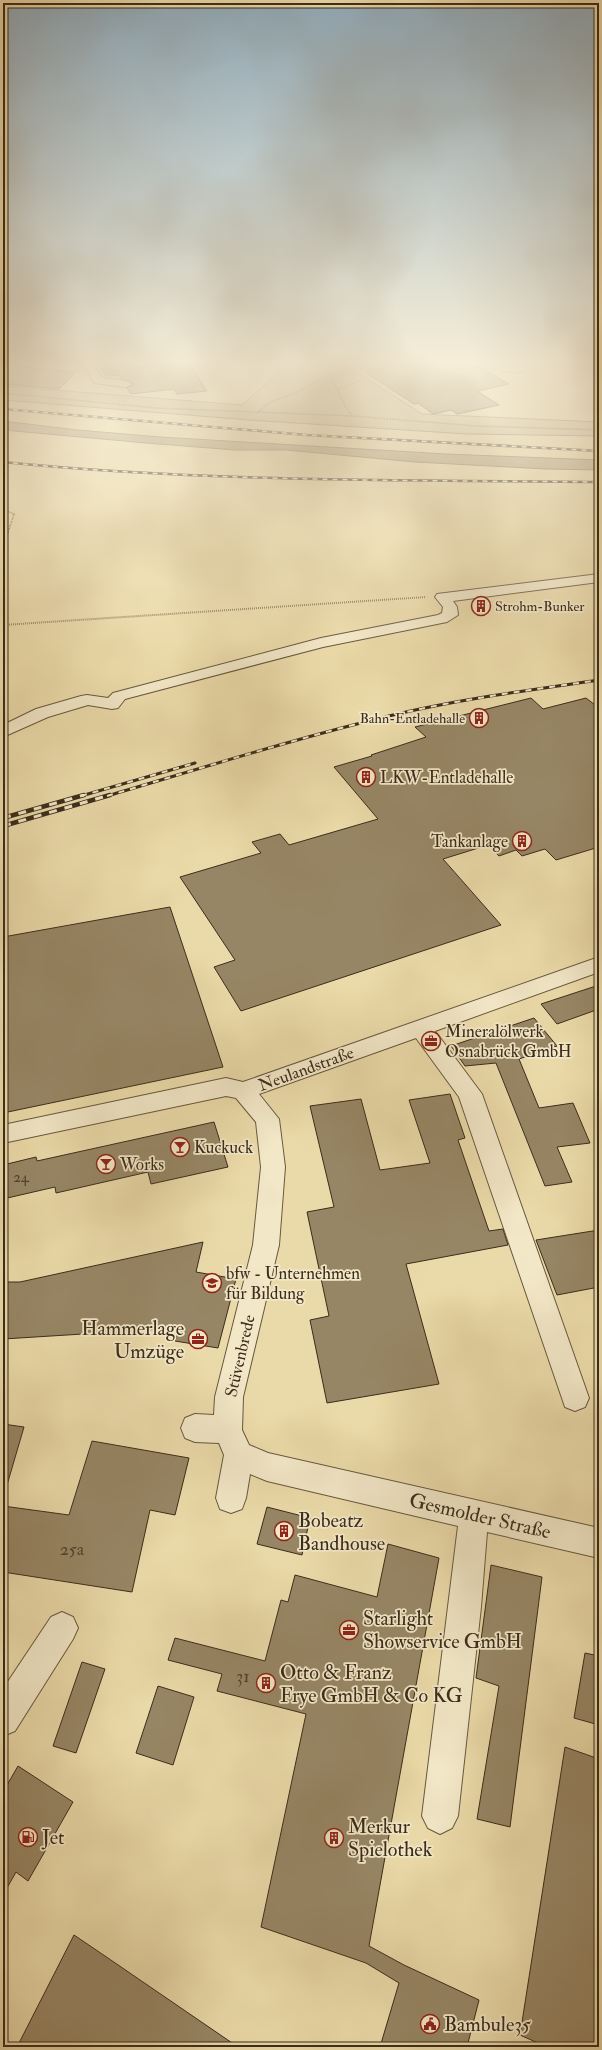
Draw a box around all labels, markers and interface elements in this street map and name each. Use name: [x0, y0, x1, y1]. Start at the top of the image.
building icon: Strohm-Bunker: [470, 595, 492, 617]
place label: Strohm-Bunker: [495, 598, 585, 615]
building icon: Bahn-Entladehalle: [468, 707, 490, 729]
place label: Bahn-Entladehalle: [360, 710, 465, 727]
building icon: LKW-Entladehalle: [355, 766, 377, 788]
place label: LKW-Entladehalle: [380, 767, 513, 788]
building icon: Tankanlage: [511, 830, 533, 852]
place label: Tankanlage: [431, 831, 508, 852]
place label: Mineralölwerk Osnabrück GmbH: [445, 1021, 572, 1062]
office icon: Mineralölwerk Osnabrück GmbH: [420, 1030, 442, 1052]
street label: Neulandstraße: [255, 1042, 357, 1096]
bar icon: Kuckuck: [169, 1136, 191, 1158]
place label: Kuckuck: [194, 1137, 253, 1158]
bar icon: Works: [95, 1153, 117, 1175]
place label: Works: [119, 1154, 164, 1175]
house number: 24: [13, 1168, 30, 1187]
place label: bfw - Unternehmen für Bildung: [226, 1263, 360, 1304]
school or university icon: bfw - Unternehmen für Bildung: [201, 1272, 223, 1294]
street label: Stüvenbrede: [220, 1313, 260, 1399]
place label: Hammerlage Umzüge: [81, 1316, 184, 1364]
office icon: Hammerlage Umzüge: [187, 1328, 209, 1350]
street label: Gesmolder Straße: [407, 1488, 553, 1544]
place label: Bobeatz Bandhouse: [298, 1508, 385, 1556]
building icon: Bobeatz Bandhouse: [273, 1520, 295, 1542]
house number: 25a: [60, 1538, 85, 1561]
place label: Starlight Showservice GmbH: [363, 1606, 522, 1654]
office icon: Starlight Showservice GmbH: [338, 1619, 360, 1641]
place label: Otto & Franz Frye GmbH & Co KG: [280, 1660, 463, 1708]
house number: 31: [236, 1665, 250, 1688]
building icon: Otto & Franz Frye GmbH & Co KG: [255, 1672, 277, 1694]
place label: Merkur Spielothek: [348, 1814, 433, 1863]
place label: Jet: [41, 1825, 65, 1850]
fuel station icon: Jet: [17, 1826, 39, 1848]
building icon: Merkur Spielothek: [323, 1827, 345, 1849]
place label: Bambule35: [444, 2012, 531, 2037]
public building icon: Bambule35: [419, 2013, 441, 2035]

